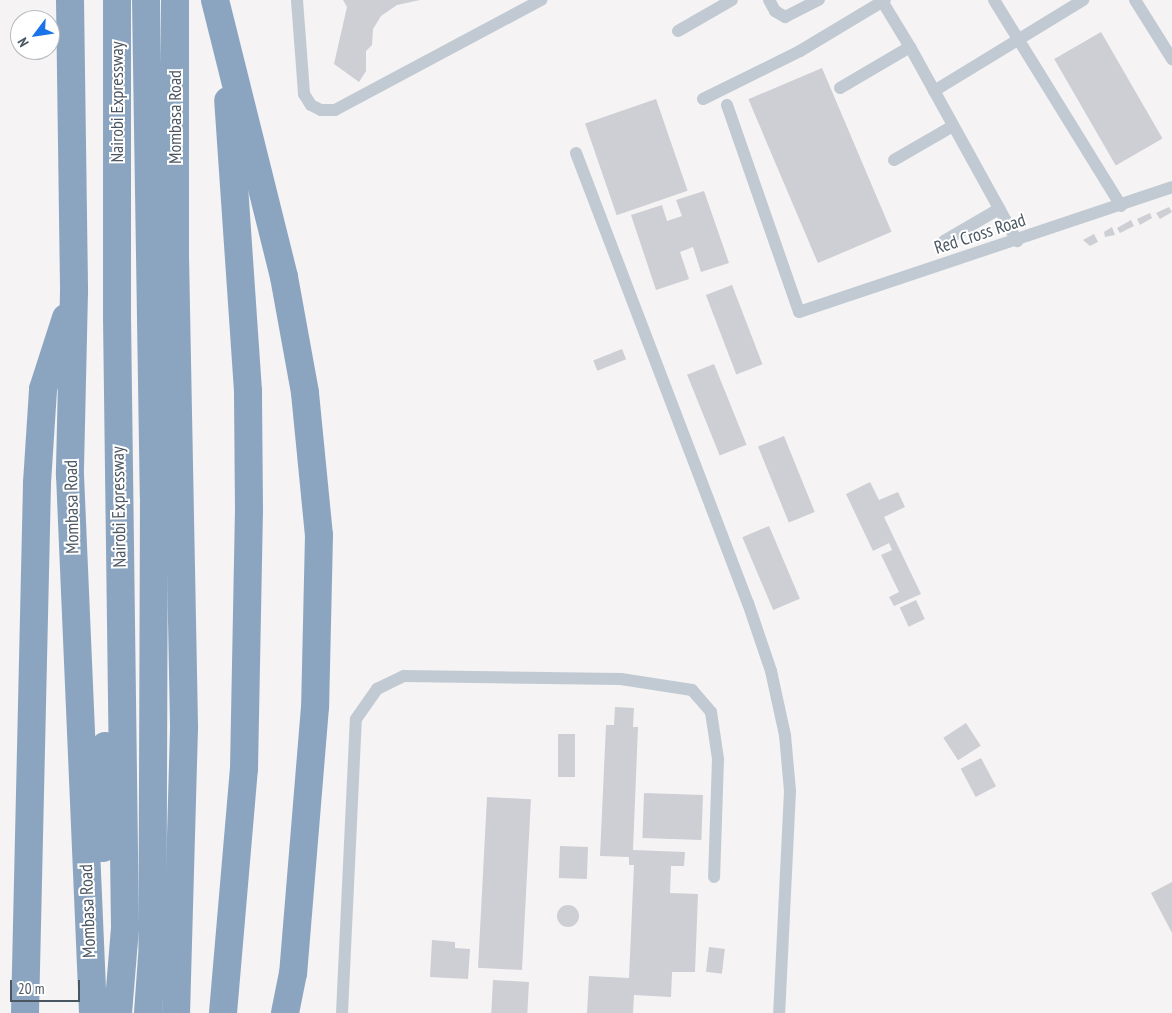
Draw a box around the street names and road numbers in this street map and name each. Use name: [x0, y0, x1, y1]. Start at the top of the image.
street label: Nairobi Expressway: [106, 41, 128, 163]
street label: Mombasa Road: [164, 70, 186, 164]
street label: Red Cross Road: [932, 209, 1028, 259]
street label: Nairobi Expressway: [107, 446, 131, 568]
street label: Mombasa Road: [60, 460, 84, 554]
street label: Mombasa Road: [76, 864, 100, 958]

